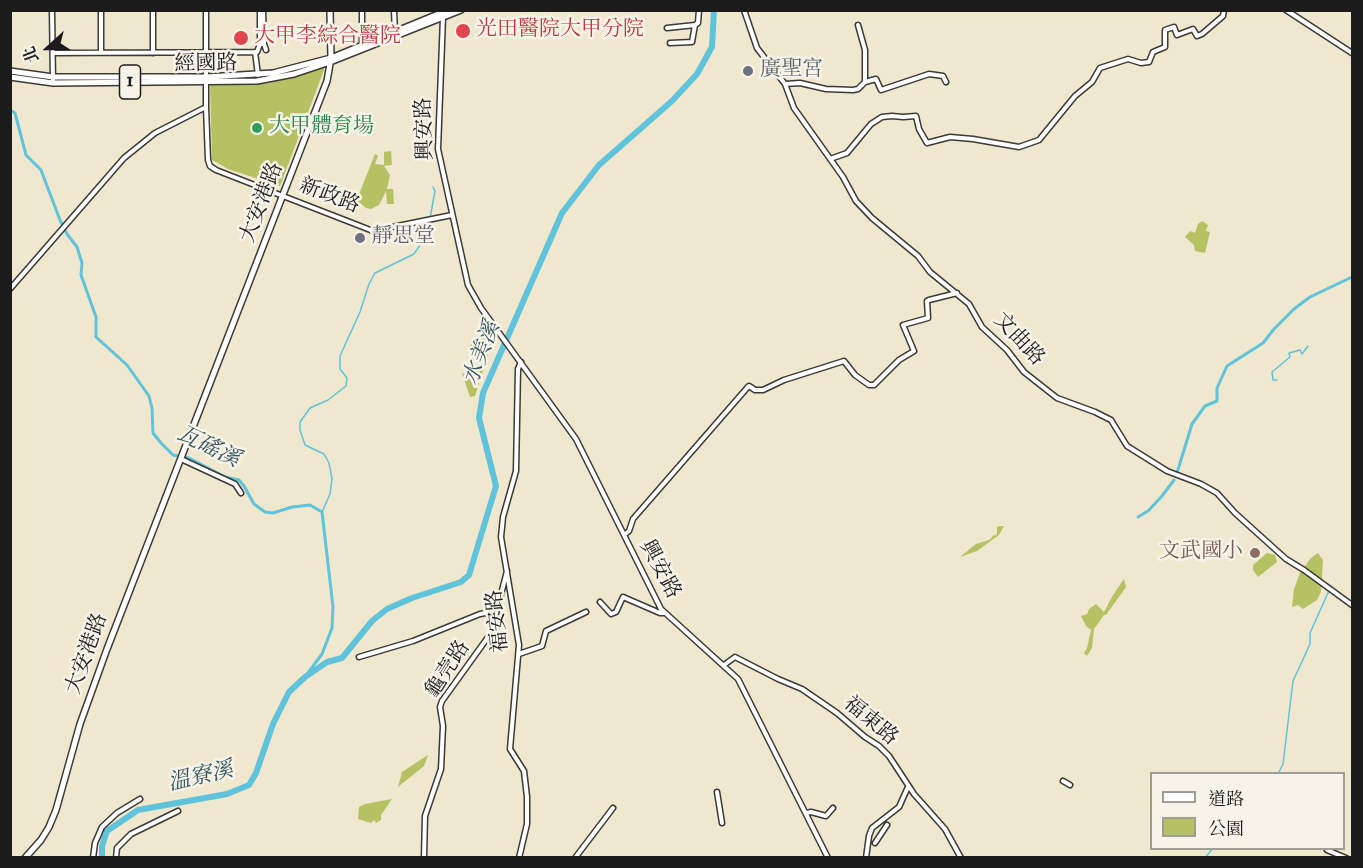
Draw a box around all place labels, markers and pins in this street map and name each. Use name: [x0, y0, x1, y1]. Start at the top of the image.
place label: 光田醫院大甲分院: [476, 18, 644, 44]
marker: 光田醫院大甲分院: [454, 22, 472, 40]
place label: 大甲李綜合醫院: [254, 25, 401, 51]
marker: 大甲李綜合醫院: [232, 29, 250, 47]
place label: 廣聖宮: [760, 58, 823, 84]
marker: 廣聖宮: [741, 64, 755, 78]
place label: 大甲體育場: [269, 115, 374, 141]
marker: 大甲體育場: [250, 121, 264, 135]
place label: 靜思堂: [372, 225, 435, 251]
marker: 靜思堂: [353, 231, 367, 245]
place label: 文武國小: [1159, 540, 1243, 566]
marker: 文武國小: [1248, 546, 1262, 560]

